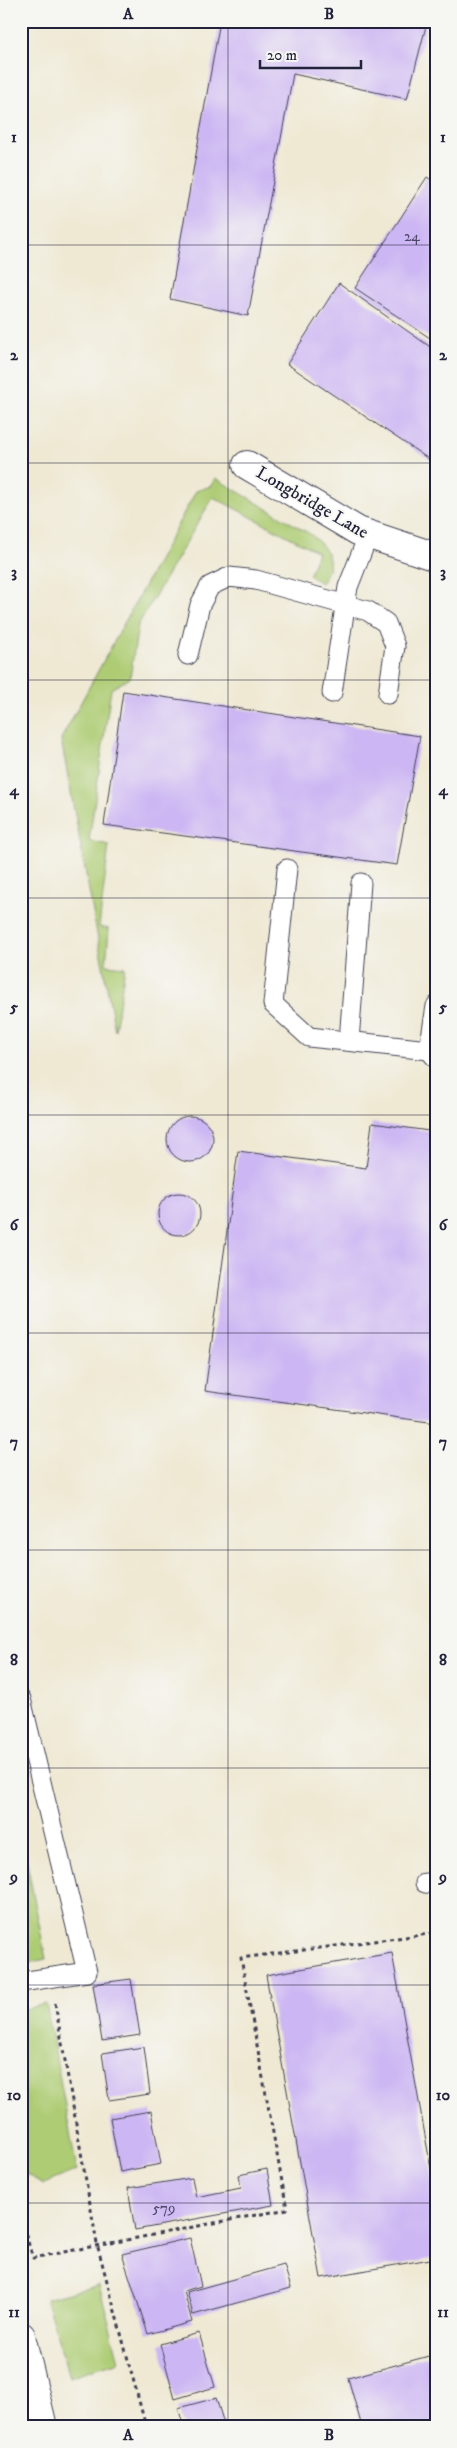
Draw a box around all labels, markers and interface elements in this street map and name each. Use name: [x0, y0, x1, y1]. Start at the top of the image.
text: A: [122, 4, 134, 24]
text: B: [324, 4, 334, 24]
scale bar: [260, 38, 361, 70]
text: 20 m: [267, 46, 297, 65]
text: 1: [11, 127, 17, 147]
text: 1: [440, 127, 446, 147]
house number: 24: [404, 227, 420, 246]
text: 2: [10, 345, 19, 365]
text: 2: [439, 345, 448, 365]
street label: Longbridge Lane: [252, 462, 372, 544]
text: 3: [11, 562, 17, 582]
text: 3: [440, 562, 446, 582]
text: 4: [8, 780, 19, 800]
text: 4: [437, 780, 448, 800]
text: 5: [9, 997, 18, 1017]
text: 5: [438, 997, 447, 1017]
text: 6: [10, 1215, 20, 1235]
text: 6: [439, 1215, 449, 1235]
text: 7: [10, 1432, 18, 1452]
text: 7: [439, 1432, 447, 1452]
text: 8: [10, 1650, 18, 1670]
text: 8: [439, 1650, 447, 1670]
text: 9: [9, 1867, 18, 1887]
text: 9: [438, 1867, 447, 1887]
text: 10: [7, 2085, 22, 2105]
text: 10: [436, 2085, 451, 2105]
house number: 579: [153, 2199, 175, 2218]
text: 11: [8, 2302, 20, 2322]
text: 11: [437, 2302, 449, 2322]
text: A: [122, 2425, 134, 2445]
text: B: [324, 2425, 334, 2445]

